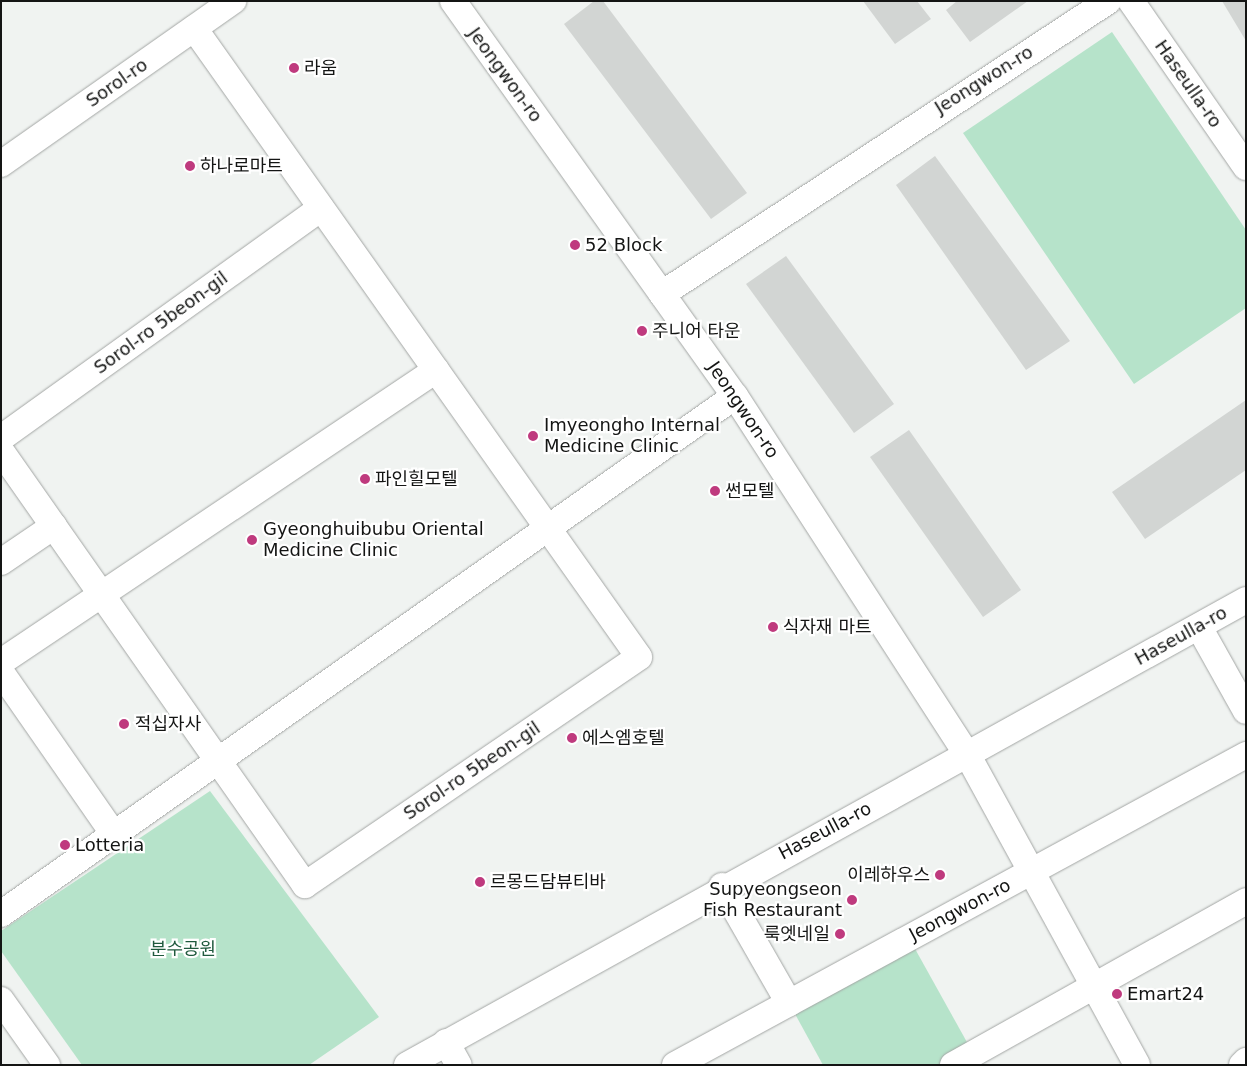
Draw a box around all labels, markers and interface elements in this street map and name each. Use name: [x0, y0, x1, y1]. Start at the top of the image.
street label: Jeongwon-ro: [463, 23, 547, 127]
street label: Haseulla-ro: [1150, 36, 1226, 132]
street label: Jeongwon-ro: [931, 41, 1037, 119]
street label: Sorol-ro: [82, 54, 152, 112]
place label: 라움: [304, 57, 337, 79]
marker: 라움: [288, 62, 300, 74]
place label: 하나로마트: [200, 155, 283, 177]
marker: 하나로마트: [184, 160, 196, 172]
place label: 52 Block: [585, 234, 662, 256]
marker: 52 Block: [569, 239, 581, 251]
street label: Sorol-ro 5beon-gil: [90, 267, 232, 379]
place label: 주니어 타운: [652, 320, 741, 342]
marker: 주니어 타운: [636, 325, 648, 337]
street label: Jeongwon-ro: [703, 358, 783, 462]
place label: Imyeongho Internal Medicine Clinic: [544, 415, 720, 458]
marker: Imyeongho Internal Medicine Clinic: [526, 429, 540, 443]
place label: 파인힐모텔: [375, 468, 458, 490]
marker: 파인힐모텔: [359, 473, 371, 485]
place label: 썬모텔: [725, 480, 775, 502]
marker: 썬모텔: [709, 485, 721, 497]
place label: Gyeonghuibubu Oriental Medicine Clinic: [263, 519, 484, 562]
marker: Gyeonghuibubu Oriental Medicine Clinic: [245, 533, 259, 547]
street label: Haseulla-ro: [1131, 602, 1231, 670]
place label: 식자재 마트: [783, 616, 872, 638]
marker: 식자재 마트: [767, 621, 779, 633]
place label: 적십자사: [135, 713, 201, 735]
marker: 적십자사: [117, 717, 131, 731]
street label: Sorol-ro 5beon-gil: [400, 717, 544, 825]
place label: 에스엠호텔: [582, 727, 665, 749]
marker: 에스엠호텔: [566, 732, 578, 744]
street label: Haseulla-ro: [775, 798, 875, 864]
place label: Lotteria: [75, 834, 144, 856]
marker: Lotteria: [59, 839, 71, 851]
place label: 이레하우스: [847, 864, 930, 886]
marker: 이레하우스: [934, 869, 946, 881]
place label: 르몽드담뷰티바: [490, 871, 606, 893]
street label: Jeongwon-ro: [906, 874, 1014, 946]
marker: 르몽드담뷰티바: [474, 876, 486, 888]
place label: Supyeongseon Fish Restaurant: [703, 879, 842, 922]
marker: Supyeongseon Fish Restaurant: [846, 894, 858, 906]
place label: 룩엣네일: [764, 923, 830, 945]
marker: 룩엣네일: [834, 928, 846, 940]
park label: 분수공원: [150, 938, 216, 960]
place label: Emart24: [1127, 983, 1204, 1005]
marker: Emart24: [1111, 988, 1123, 1000]

